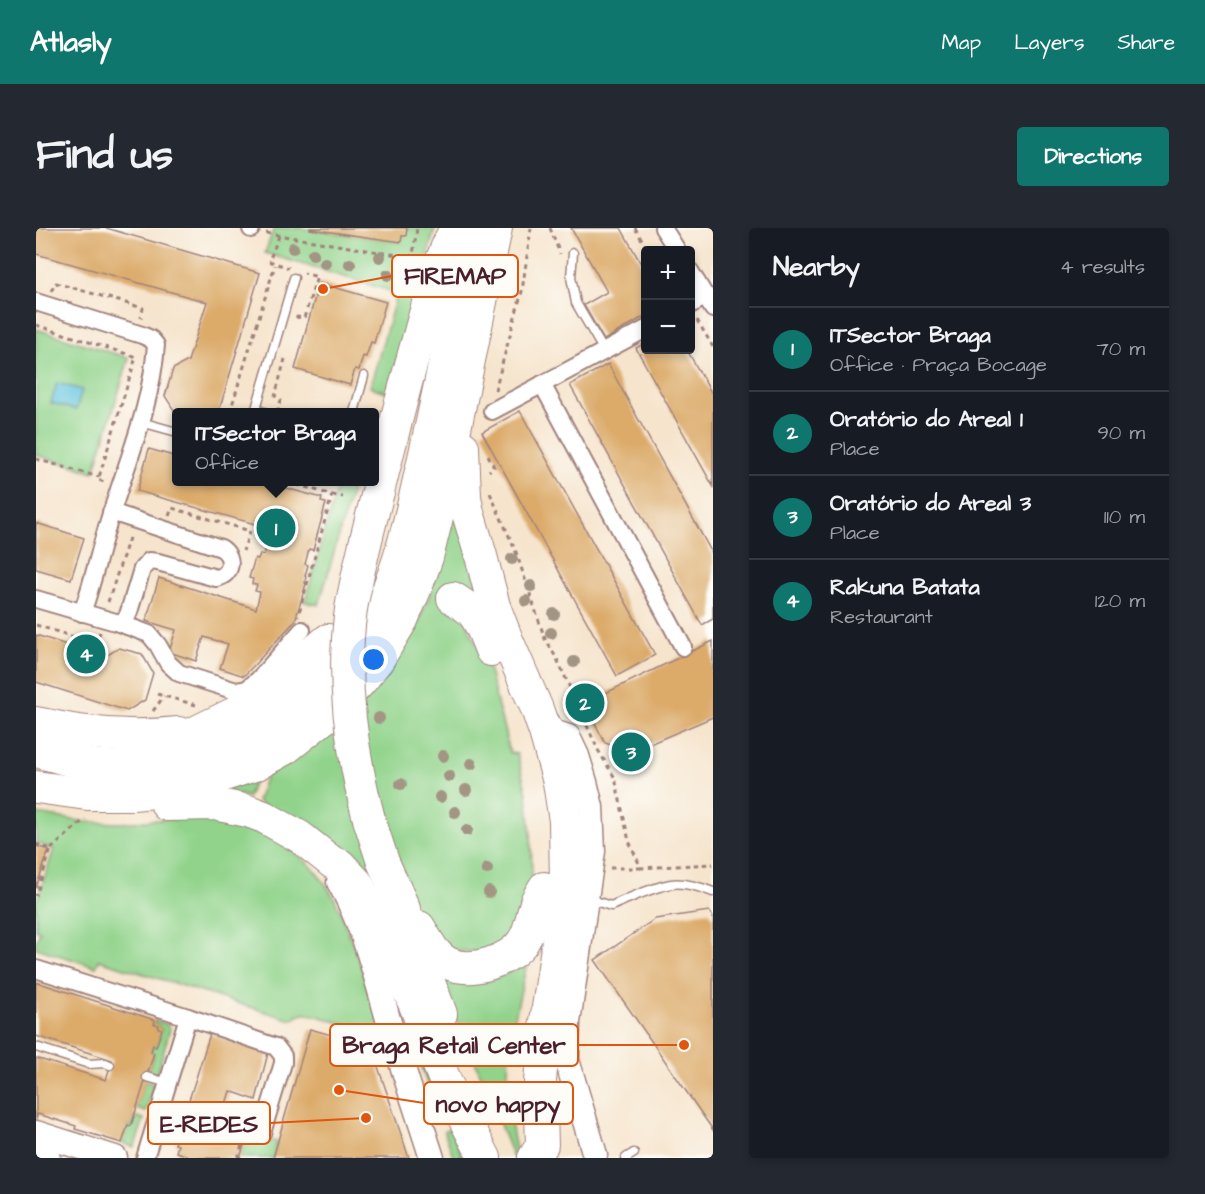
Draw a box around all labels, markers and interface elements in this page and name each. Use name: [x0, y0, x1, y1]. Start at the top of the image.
text: Atlasly: [30, 23, 112, 62]
text: Map: [941, 28, 981, 57]
text: Layers: [1014, 28, 1084, 57]
text: Share: [1117, 28, 1175, 57]
text: Find us: [36, 127, 173, 185]
button: Directions: [1017, 127, 1169, 186]
map controls: [641, 246, 695, 354]
button: +: [641, 246, 695, 300]
text: Nearby: [773, 249, 860, 285]
text: 4 results: [1060, 253, 1145, 281]
callout: FIREMAP: [392, 255, 518, 297]
text: FIREMAP: [404, 260, 507, 294]
button: −: [641, 300, 695, 354]
text: ITSector Braga: [830, 320, 991, 351]
text: 1: [791, 335, 794, 363]
text: 70 m: [1097, 335, 1145, 363]
text: Office · Praça Bocage: [830, 351, 1047, 379]
text: Oratório do Areal 1: [830, 404, 1023, 435]
popup: [172, 408, 379, 486]
text: ITSector Braga: [195, 418, 356, 449]
text: 2: [787, 419, 798, 447]
text: 90 m: [1097, 419, 1145, 447]
text: Place: [830, 435, 880, 463]
text: Office: [195, 449, 259, 477]
text: Oratório do Areal 3: [830, 488, 1031, 519]
text: 3: [787, 503, 798, 531]
text: 110 m: [1104, 503, 1145, 531]
pin: 1: [256, 506, 296, 550]
text: Place: [830, 519, 880, 547]
text: Rakuna Batata: [830, 572, 980, 603]
text: 4: [786, 587, 799, 615]
text: 120 m: [1095, 587, 1145, 615]
text: Restaurant: [830, 603, 933, 631]
pin: 4: [67, 632, 106, 676]
your location: [359, 645, 388, 674]
pin: 2: [566, 680, 604, 726]
pin: 3: [612, 730, 650, 774]
callout: Braga Retail Center: [330, 1024, 578, 1066]
text: Braga Retail Center: [342, 1029, 567, 1064]
callout: novo happy: [424, 1082, 573, 1124]
text: novo happy: [435, 1088, 561, 1124]
callout: E-REDES: [148, 1102, 270, 1144]
text: E-REDES: [160, 1108, 259, 1142]

